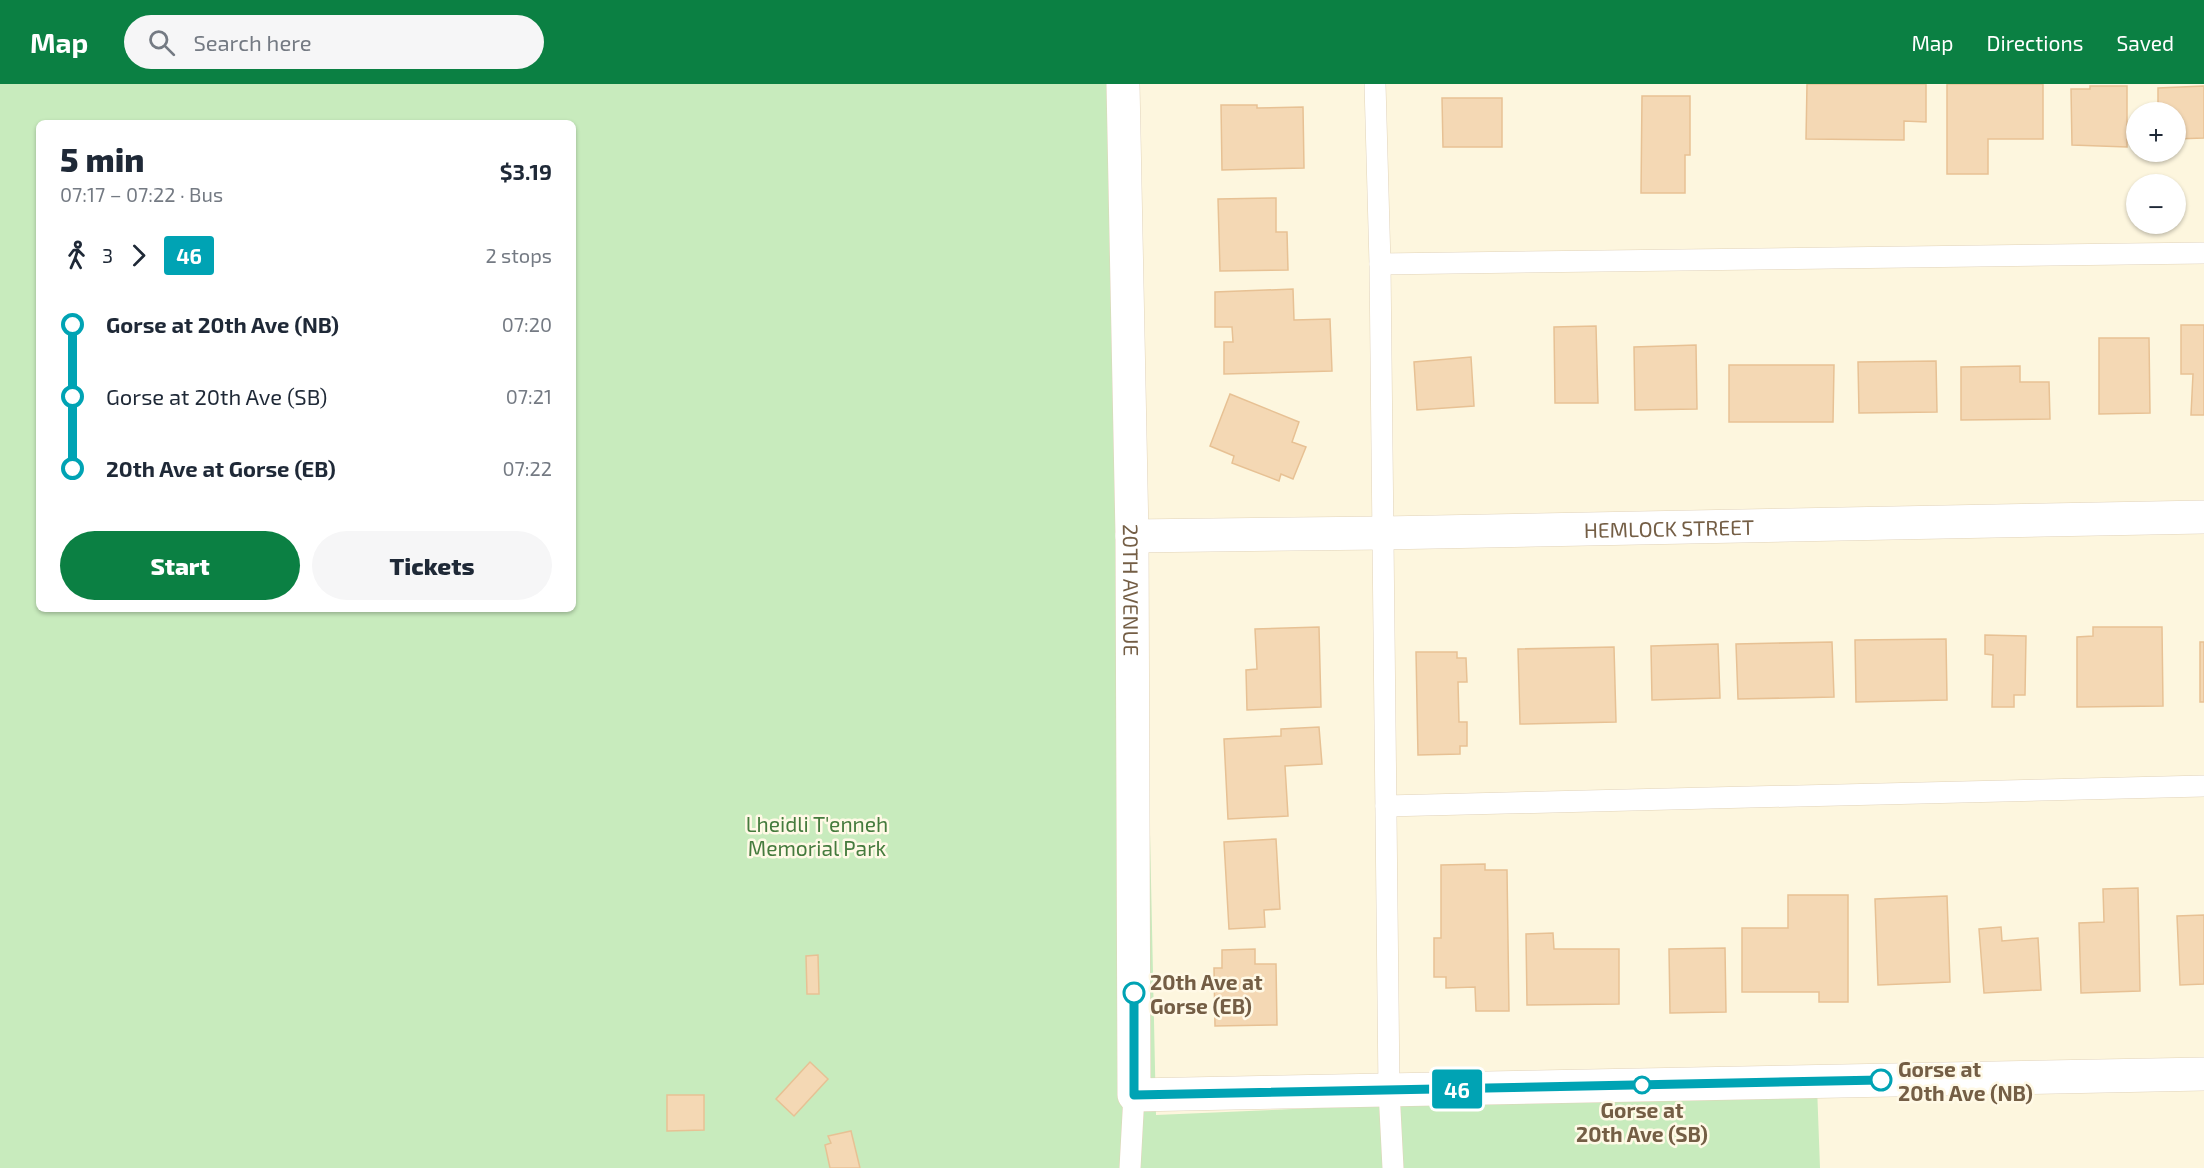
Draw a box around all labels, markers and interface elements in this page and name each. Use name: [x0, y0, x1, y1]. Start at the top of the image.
search box: [124, 15, 544, 69]
text: Map: [30, 25, 88, 59]
icon: search: [145, 26, 178, 59]
text: Search here: [193, 29, 312, 55]
text: Map: [1911, 30, 1954, 55]
text: Directions: [1987, 30, 2083, 55]
text: Saved: [2116, 30, 2174, 55]
map controls: [2126, 102, 2186, 234]
button: +: [2126, 102, 2186, 162]
text: 5 min: [60, 139, 144, 179]
text: $3.19: [500, 158, 552, 184]
button: −: [2126, 174, 2186, 234]
text: 07:17 – 07:22 · Bus: [60, 182, 223, 206]
icon: walk: [60, 239, 93, 272]
icon: forward: [122, 239, 155, 272]
text: 3: [102, 243, 113, 267]
text: 46: [176, 243, 202, 268]
text: 2 stops: [485, 243, 552, 267]
text: Gorse at 20th Ave (NB): [106, 311, 339, 337]
text: 07:20: [502, 312, 552, 336]
text: Gorse at 20th Ave (SB): [106, 383, 327, 409]
text: 07:21: [506, 384, 552, 408]
text: 20th Ave at Gorse (EB): [106, 455, 336, 481]
text: 07:22: [503, 456, 552, 480]
street label: HEMLOCK STREET: [1584, 513, 1754, 542]
street label: 20TH AVENUE: [1119, 523, 1145, 656]
button: Start: [60, 531, 300, 600]
button: Tickets: [312, 531, 552, 600]
park label: Lheidli T'enneh Memorial Park: [746, 811, 888, 860]
place label: 20th Ave at Gorse (EB): [1150, 969, 1263, 1018]
marker: 20th Ave at Gorse (EB): [1123, 982, 1145, 1004]
place label: Gorse at 20th Ave (NB): [1898, 1056, 2033, 1105]
marker: Gorse at 20th Ave (NB): [1870, 1069, 1892, 1091]
line badge: 46: [1430, 1070, 1484, 1108]
marker: Gorse at 20th Ave (SB): [1633, 1076, 1651, 1094]
text: 46: [1444, 1077, 1470, 1102]
place label: Gorse at 20th Ave (SB): [1576, 1097, 1708, 1146]

